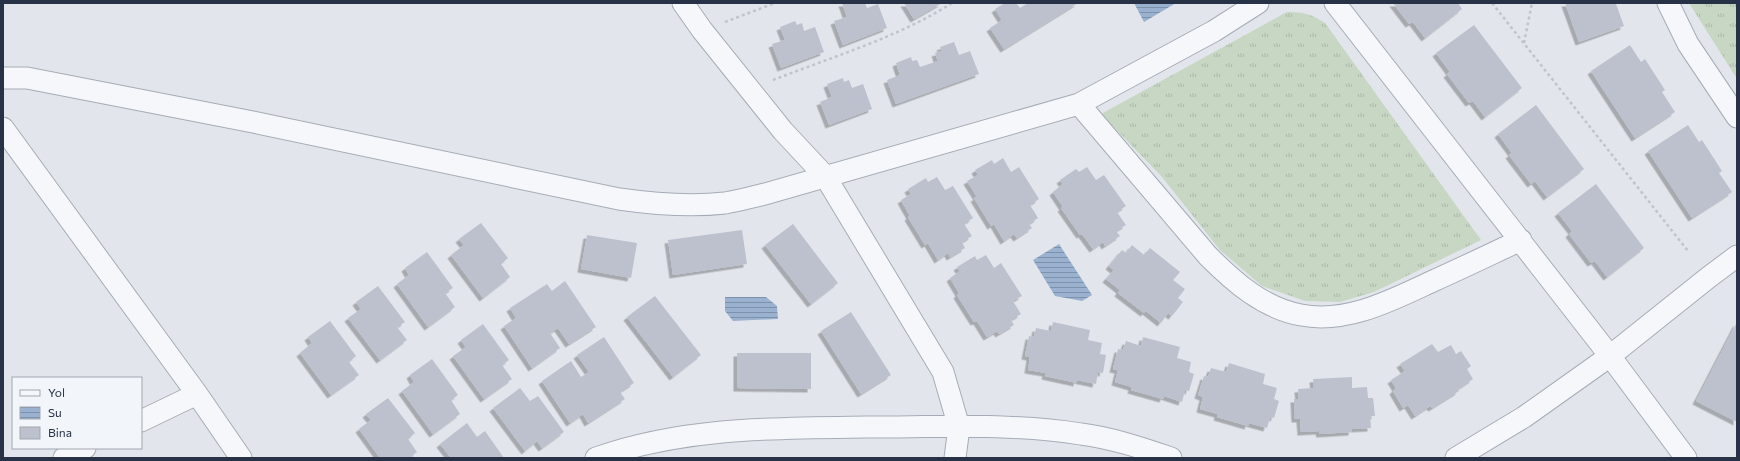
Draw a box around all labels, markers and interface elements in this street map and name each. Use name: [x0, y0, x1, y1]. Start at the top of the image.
legend: [12, 377, 142, 449]
text: Yol: [48, 385, 65, 399]
text: Su: [48, 405, 62, 419]
text: Bina: [48, 425, 72, 439]

